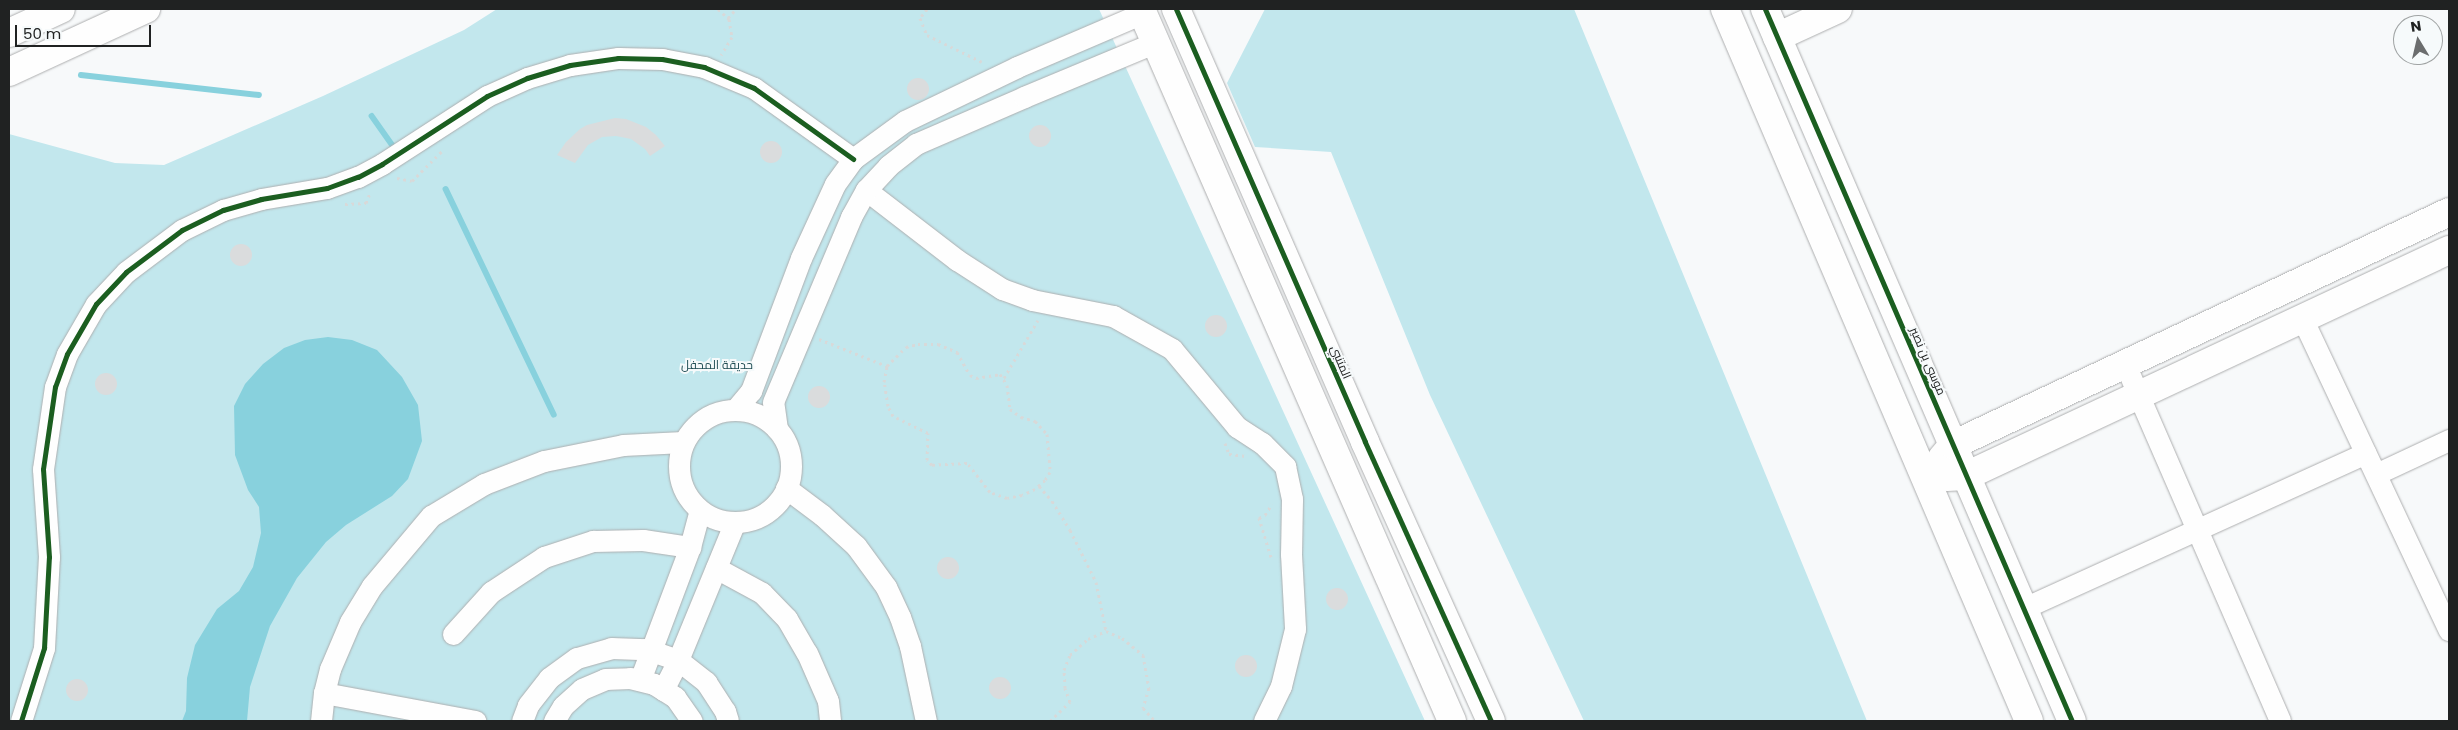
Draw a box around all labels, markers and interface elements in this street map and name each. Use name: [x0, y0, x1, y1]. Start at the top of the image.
scale bar: [18, 15, 154, 47]
north arrow: [2393, 15, 2443, 65]
text: N: [2409, 15, 2423, 37]
text: 50 m: [23, 23, 61, 44]
street label: موسى بن نصير: [1907, 325, 1949, 397]
street label: المتنبي: [1328, 343, 1354, 381]
park label: حديقة المحفل: [681, 358, 753, 372]

